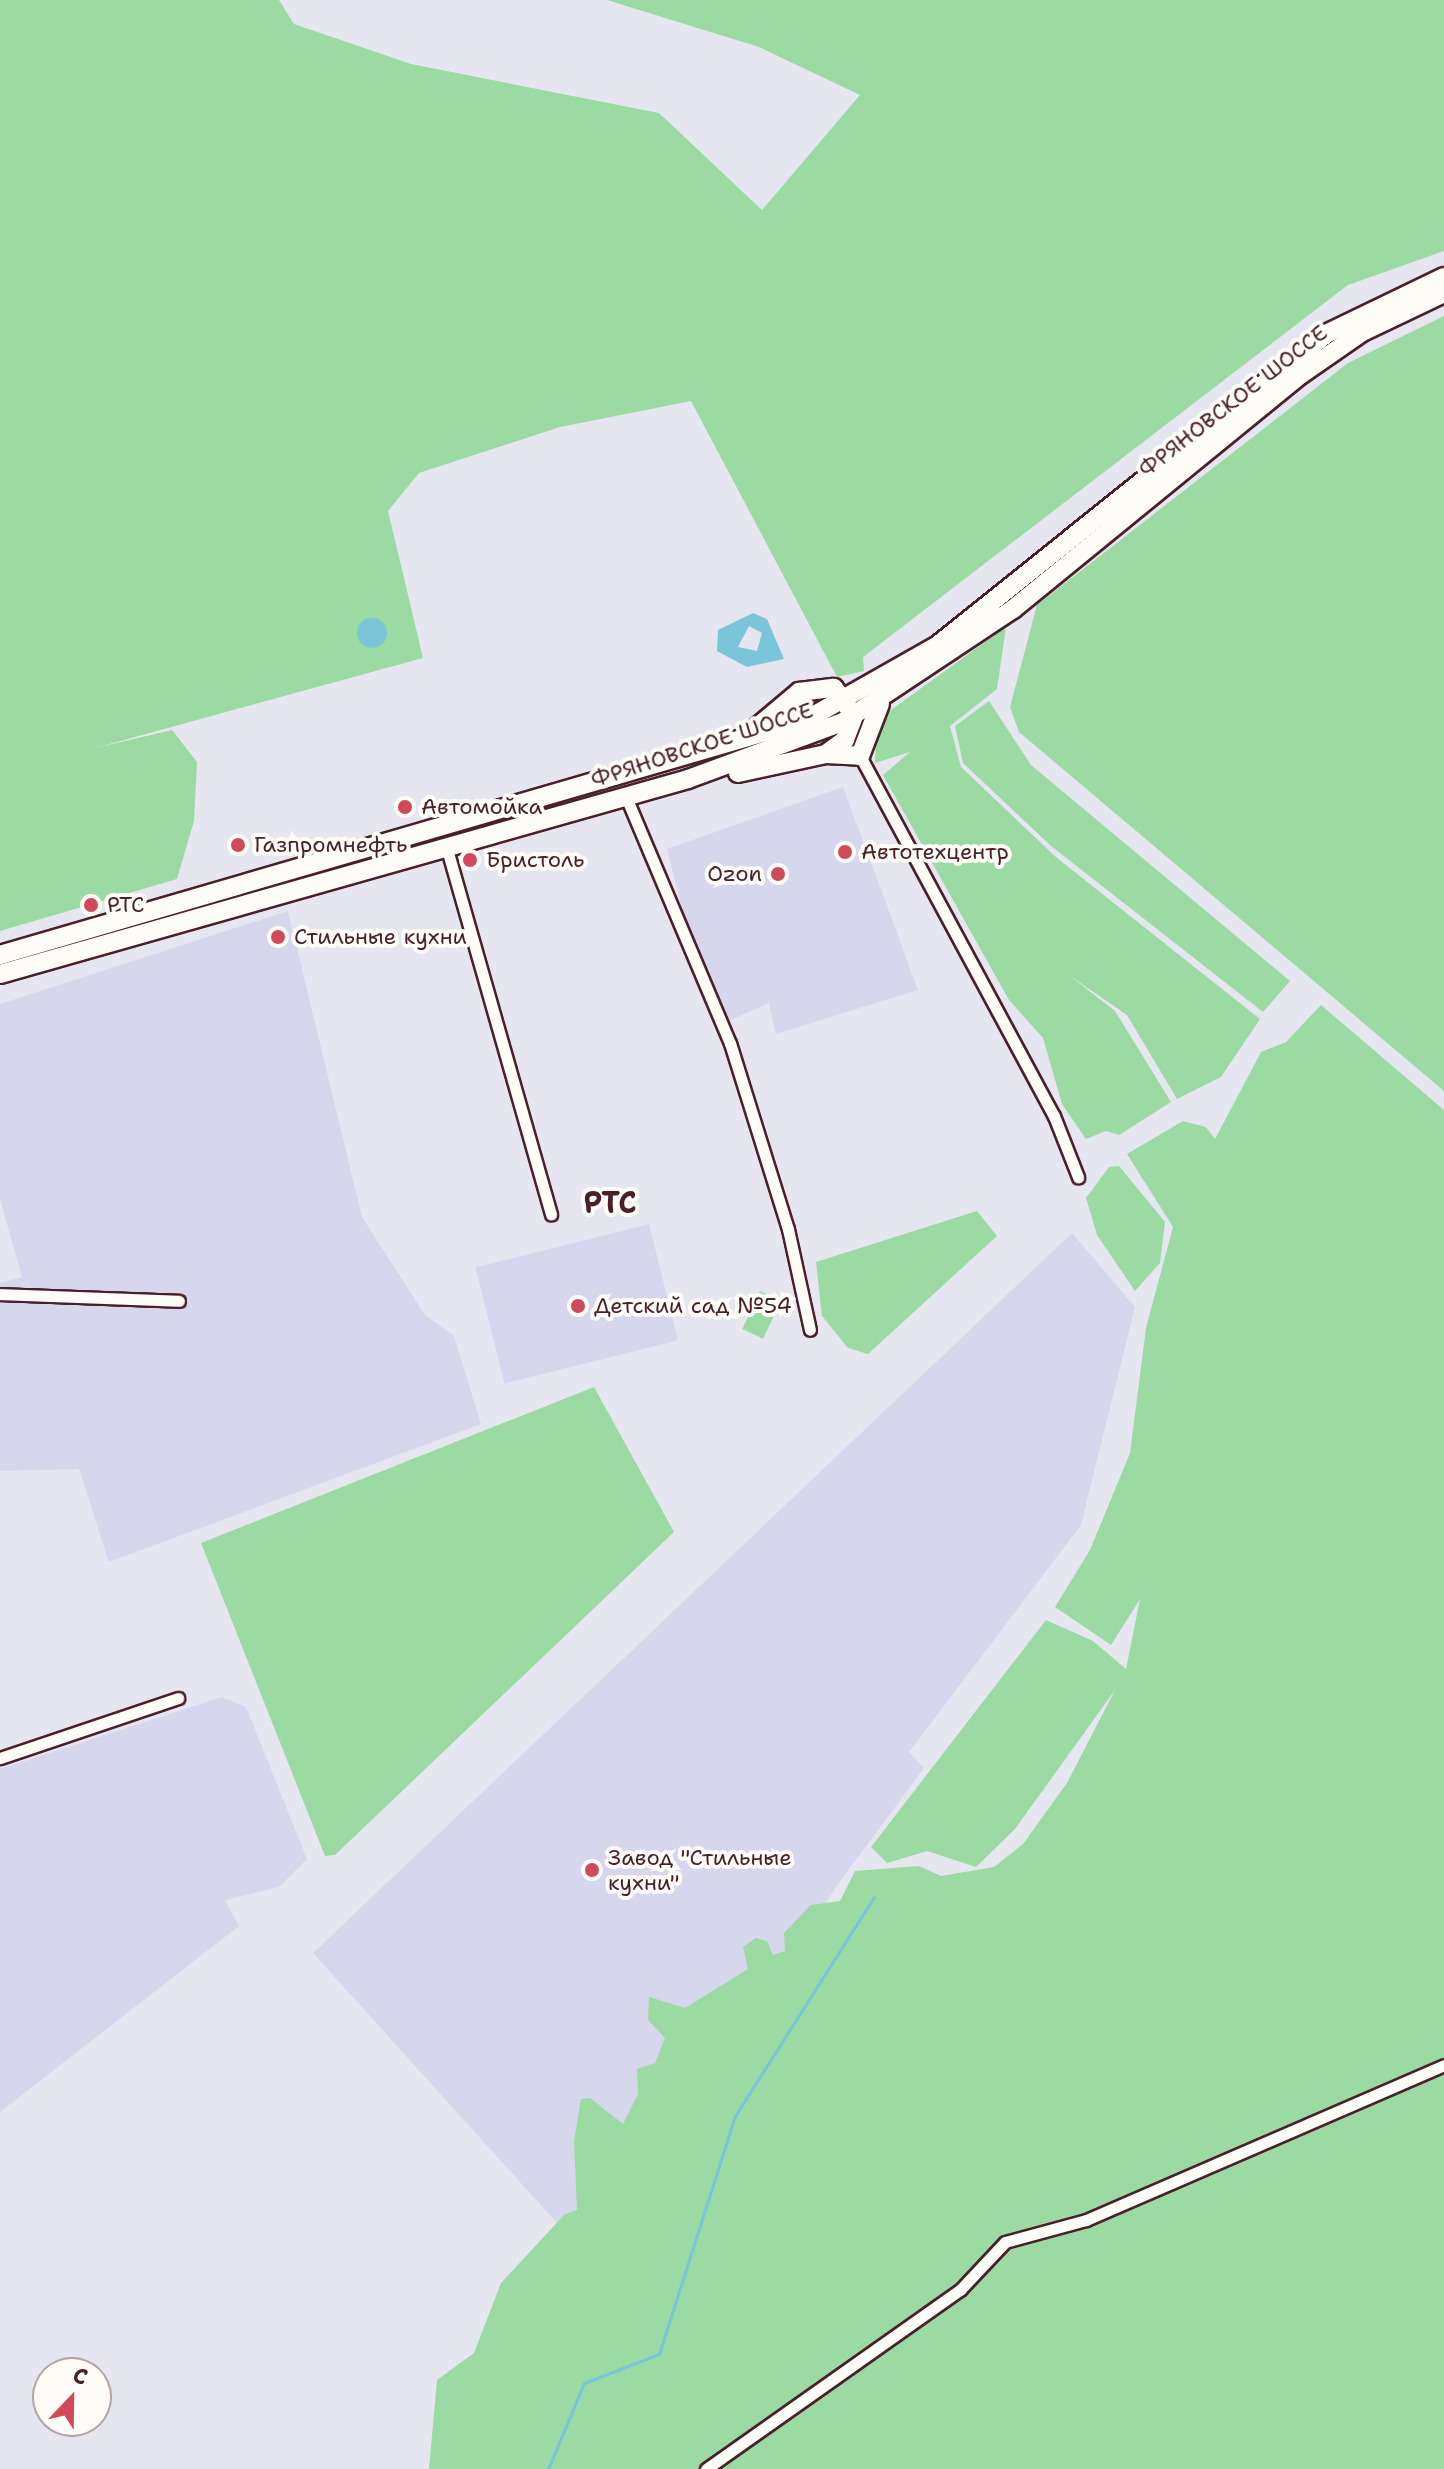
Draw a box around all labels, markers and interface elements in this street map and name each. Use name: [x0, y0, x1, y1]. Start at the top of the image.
street label: ФРЯНОВСКОЕ ШОССЕ: [1134, 319, 1332, 483]
street label: ФРЯНОВСКОЕ ШОССЕ: [588, 697, 816, 793]
place label: Автомойка: [421, 794, 542, 820]
marker: Автомойка: [396, 798, 414, 816]
place label: Газпромнефть: [254, 832, 407, 858]
marker: Газпромнефть: [229, 836, 247, 854]
place label: Автотехцентр: [861, 839, 1009, 865]
marker: Автотехцентр: [836, 843, 854, 861]
place label: Бристоль: [486, 847, 584, 873]
marker: Бристоль: [461, 851, 479, 869]
place label: Ozon: [707, 861, 762, 887]
marker: Ozon: [769, 865, 787, 883]
place label: РТС: [107, 892, 145, 918]
marker: РТС: [82, 896, 100, 914]
place label: Стильные кухни: [294, 924, 467, 950]
marker: Стильные кухни: [269, 928, 287, 946]
district label: РТС: [583, 1185, 637, 1221]
place label: Детский сад №54: [594, 1293, 792, 1319]
marker: Детский сад №54: [569, 1297, 587, 1315]
place label: Завод "Стильные кухни": [608, 1844, 792, 1896]
marker: Завод "Стильные кухни": [583, 1861, 601, 1879]
north arrow: [32, 2357, 112, 2437]
text: С: [69, 2360, 92, 2392]

